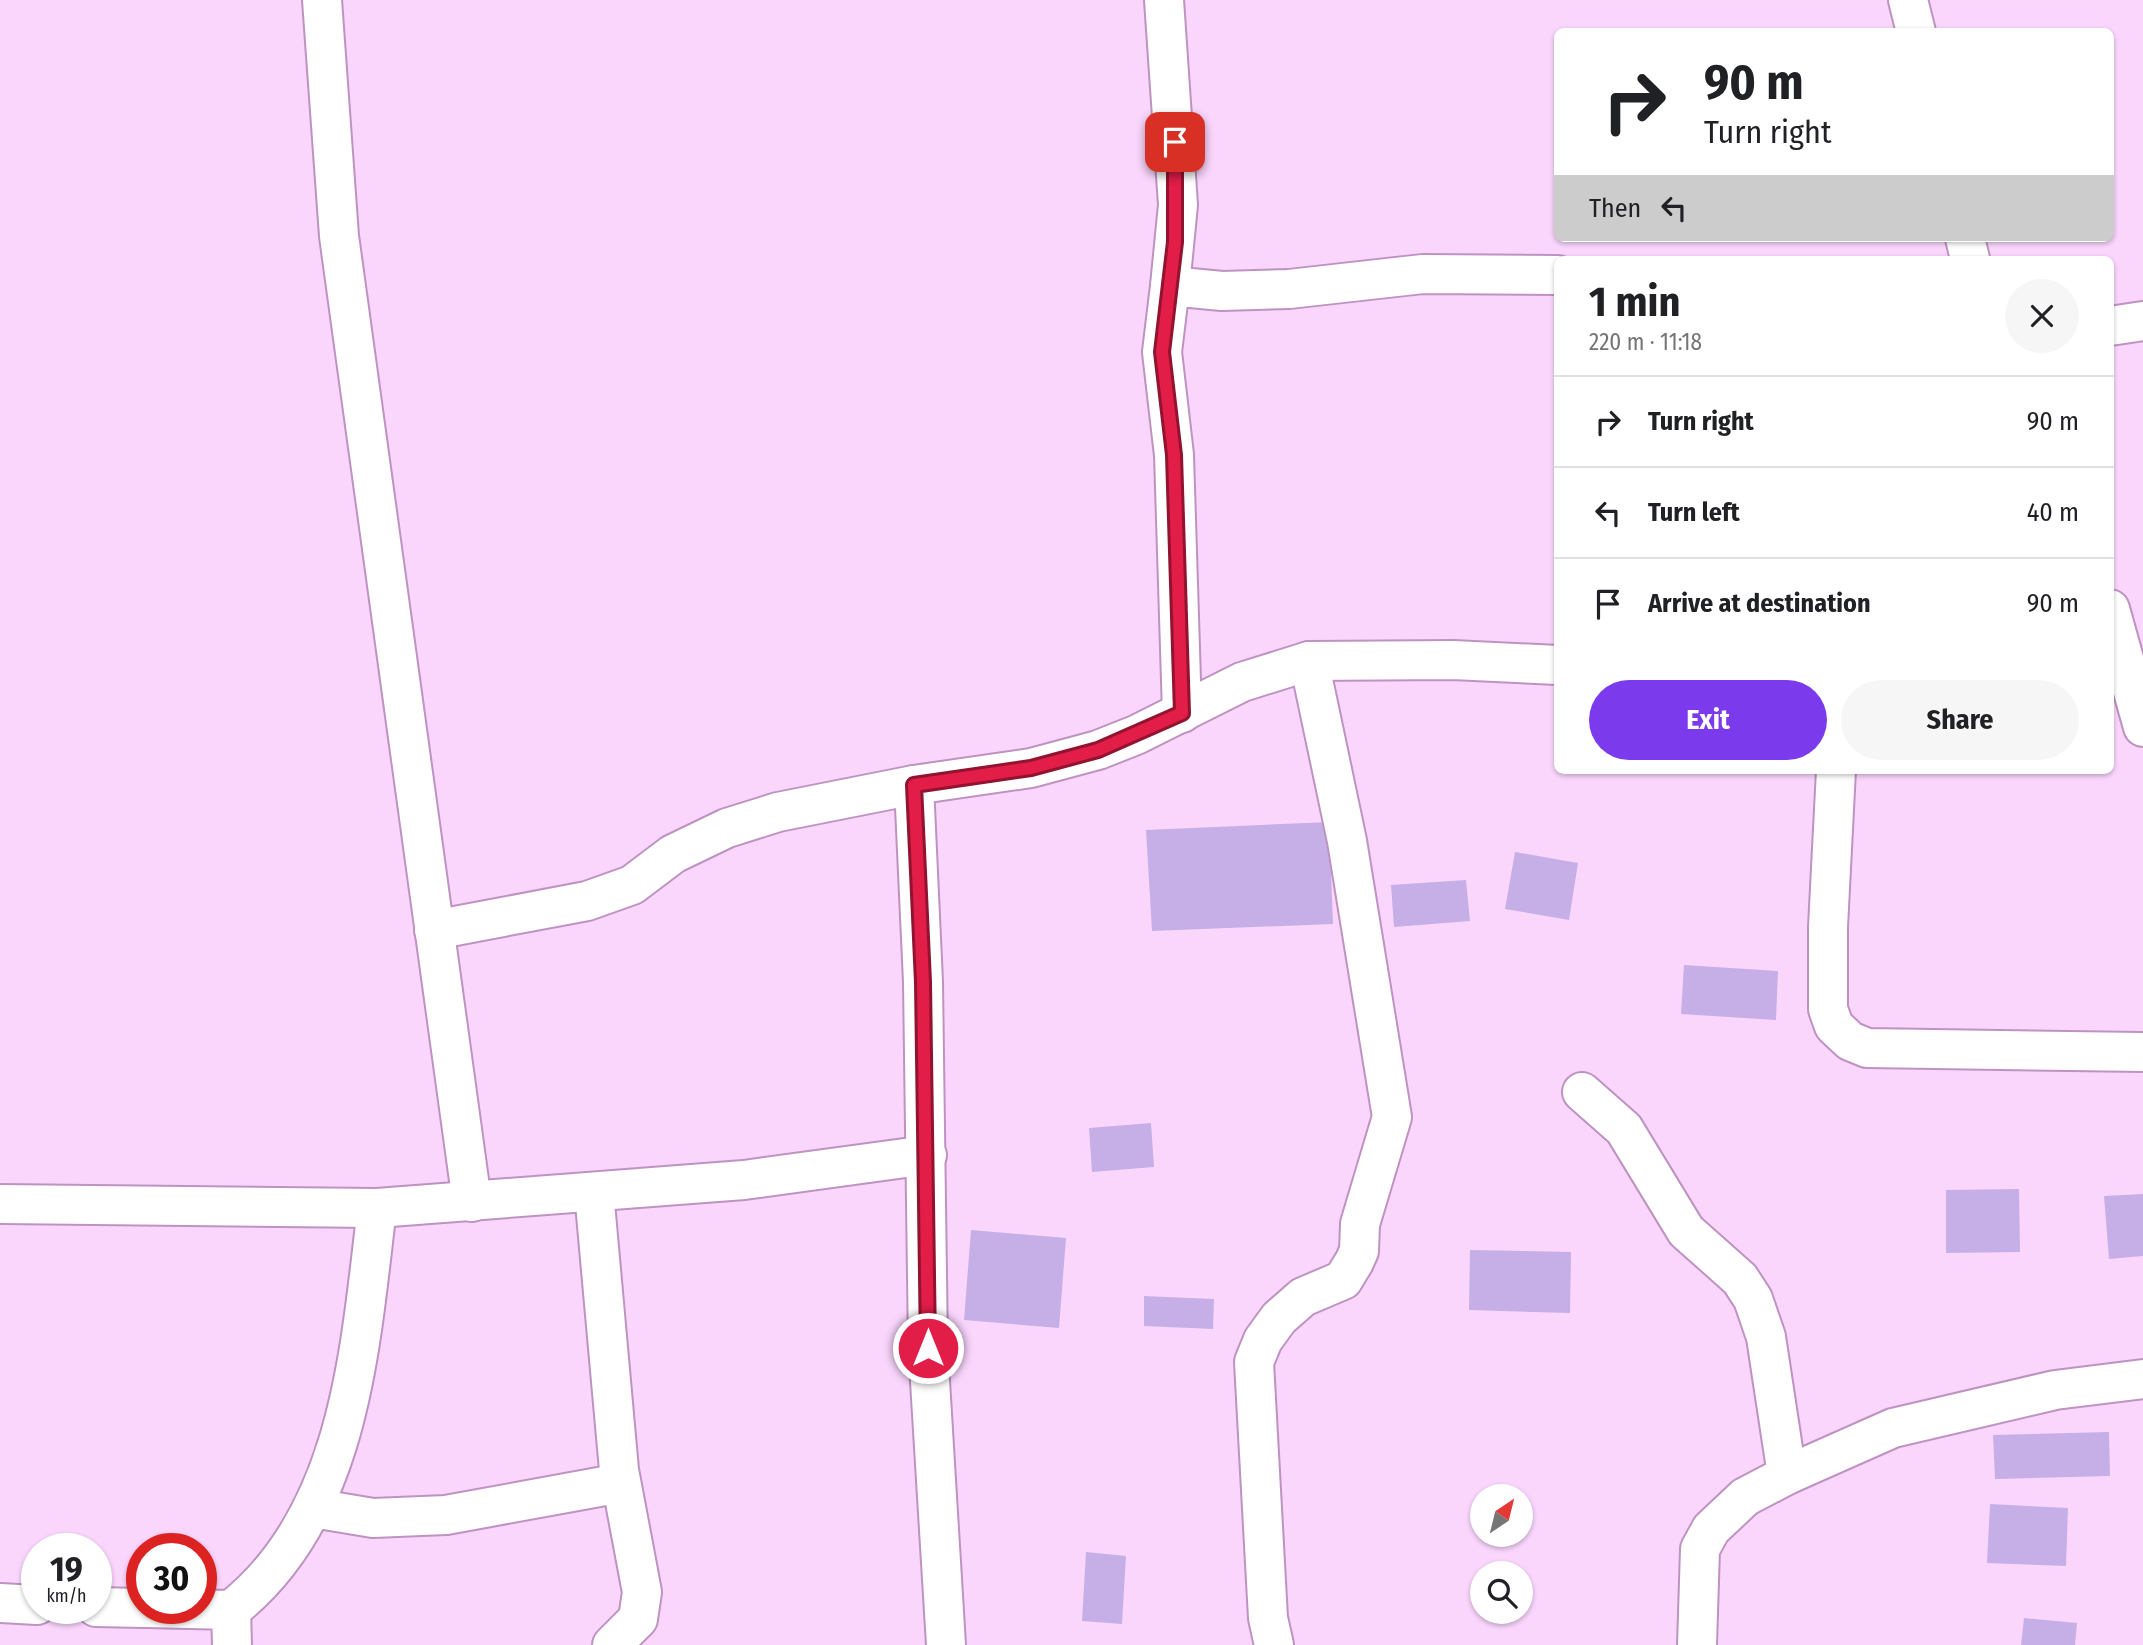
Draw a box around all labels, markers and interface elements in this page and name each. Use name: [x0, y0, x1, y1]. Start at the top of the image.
text: 90 m: [1704, 53, 1804, 112]
icon: right: [1589, 56, 1680, 147]
pin: [1145, 112, 1205, 172]
text: Turn right: [1704, 113, 1831, 151]
icon: arrive: [1156, 123, 1194, 161]
icon: left: [1655, 189, 1693, 227]
text: Then: [1589, 193, 1641, 224]
text: 1 min: [1589, 277, 1680, 327]
button: close: [2005, 279, 2079, 353]
text: 220 m · 11:18: [1589, 328, 1702, 356]
icon: right: [1589, 403, 1627, 441]
text: Turn right: [1648, 406, 1754, 437]
text: 90 m: [2027, 406, 2079, 437]
icon: left: [1589, 494, 1627, 532]
text: Turn left: [1648, 497, 1740, 528]
text: 40 m: [2027, 497, 2079, 528]
icon: arrive: [1589, 585, 1627, 623]
text: Arrive at destination: [1648, 588, 1871, 619]
text: 90 m: [2027, 588, 2079, 619]
button: Exit: [1589, 680, 1827, 760]
button: Share: [1841, 680, 2079, 760]
position arrow: [891, 1311, 965, 1385]
north arrow: [1470, 1484, 1533, 1547]
map controls: [1470, 1484, 1533, 1624]
speed limit sign: 30: [126, 1533, 217, 1624]
text: 19: [50, 1548, 83, 1590]
button: search: [1470, 1561, 1533, 1624]
text: km/h: [46, 1585, 87, 1607]

